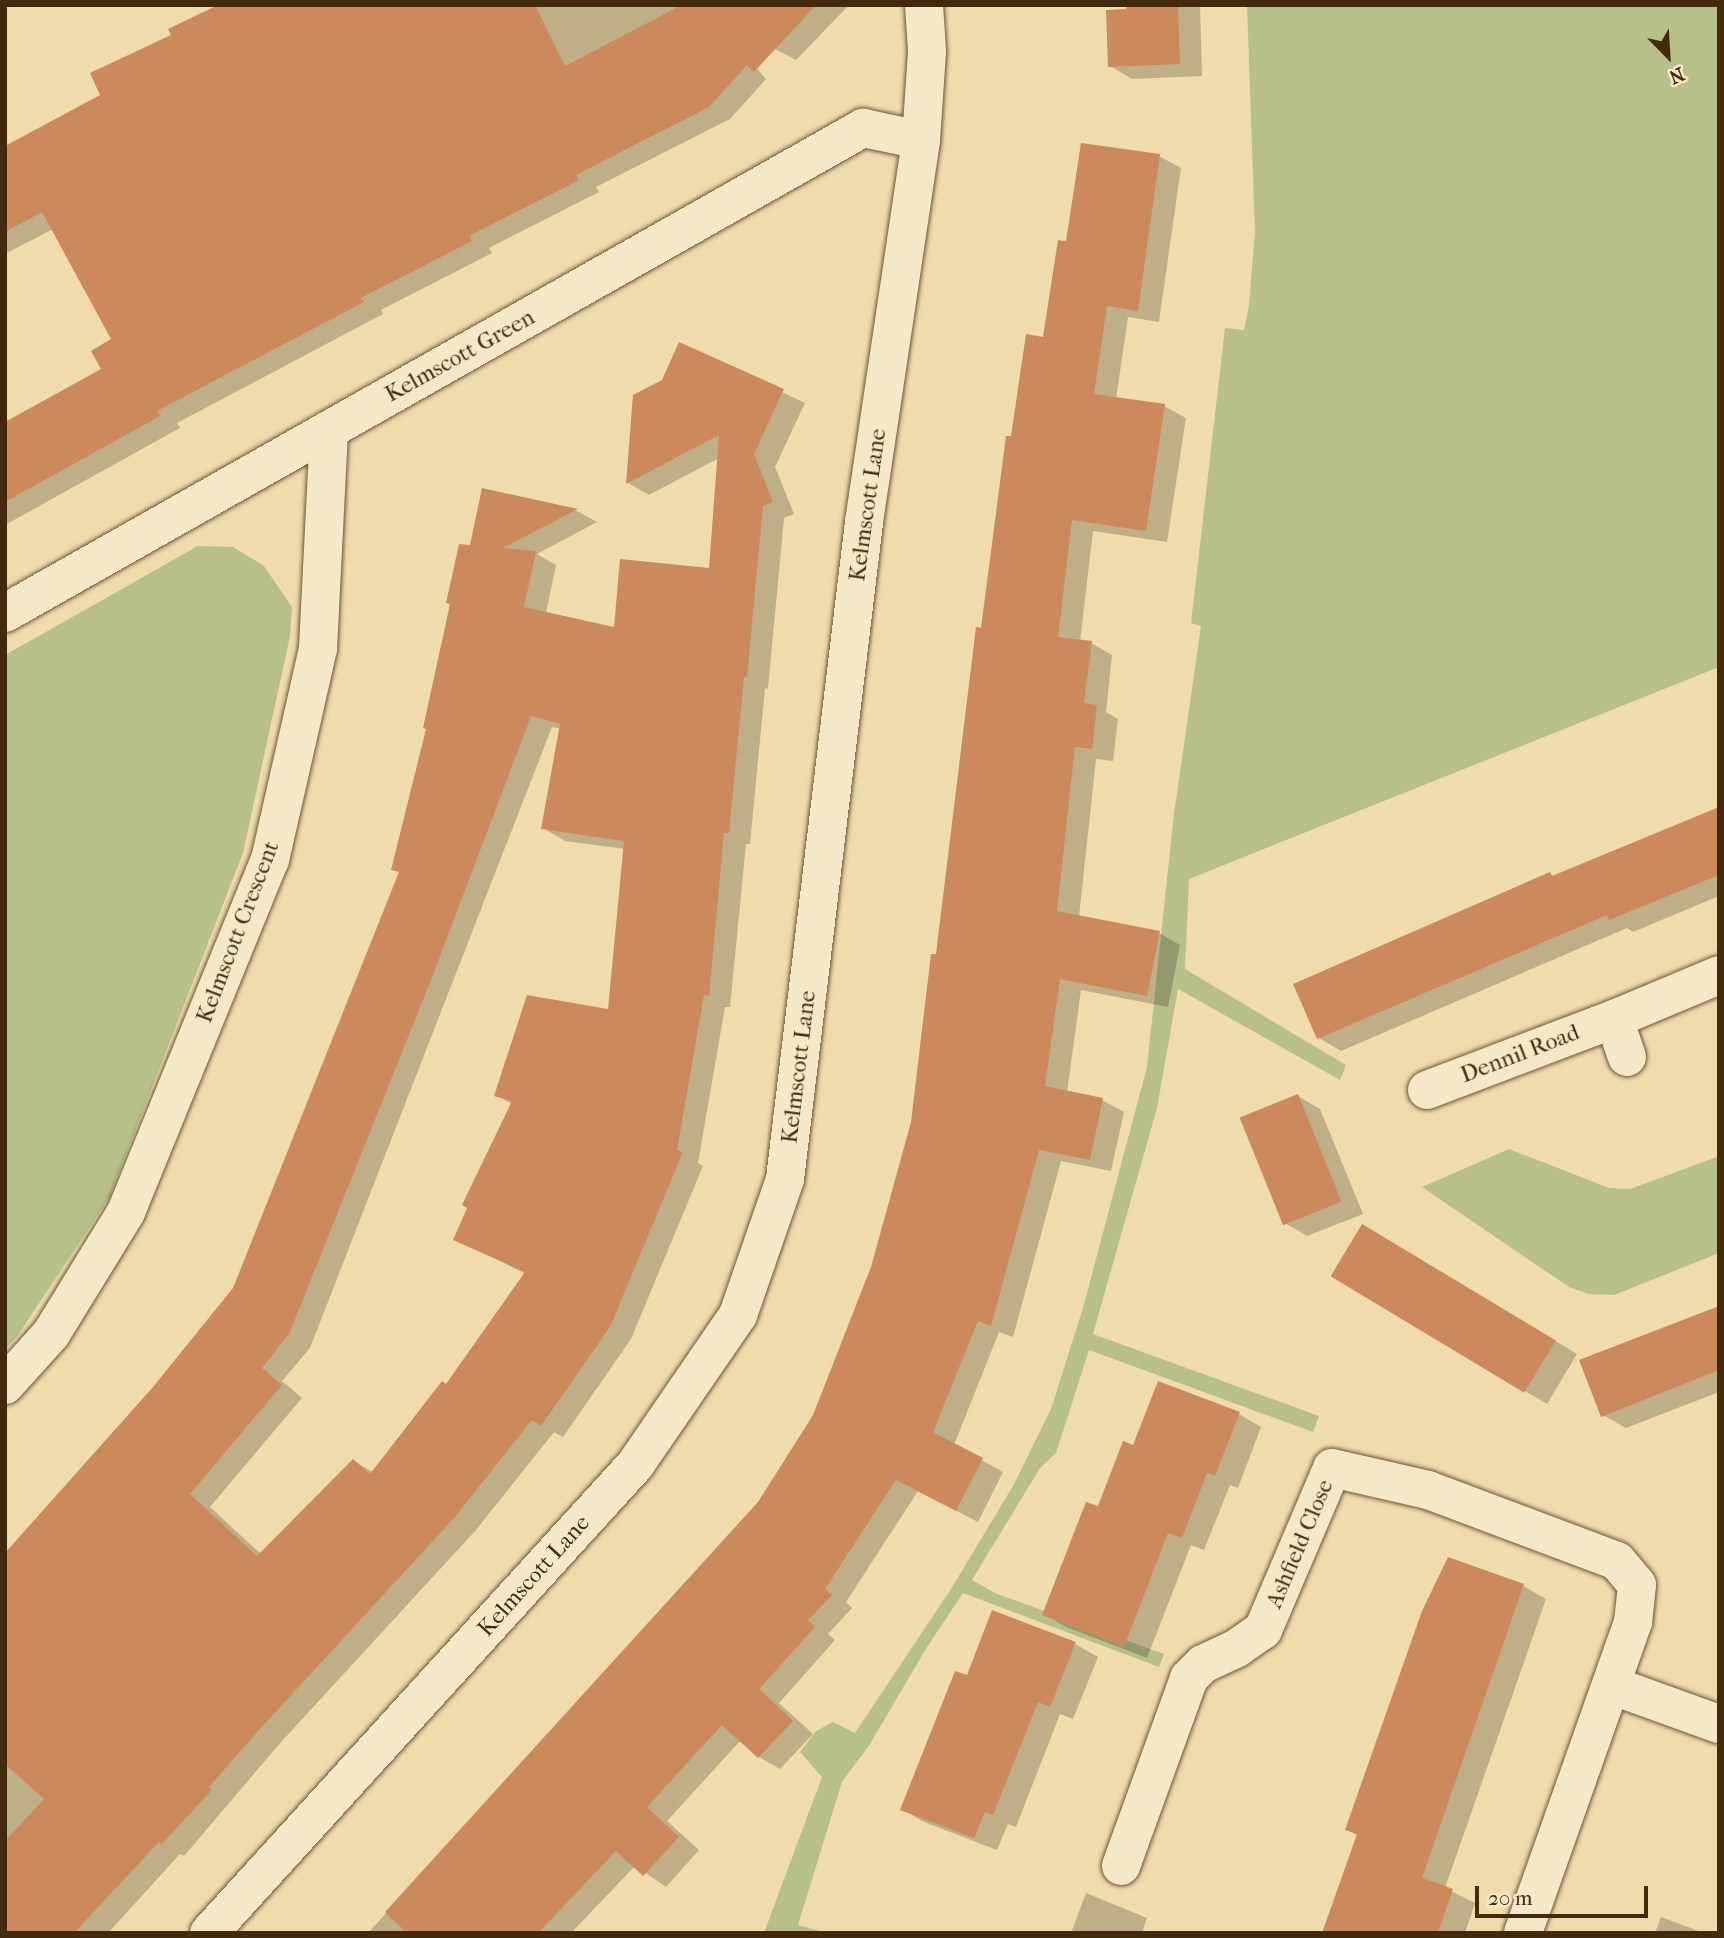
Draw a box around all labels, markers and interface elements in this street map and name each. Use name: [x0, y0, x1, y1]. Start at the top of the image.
north arrow: [1633, 21, 1703, 91]
text: N: [1665, 62, 1688, 88]
street label: Kelmscott Green: [380, 304, 540, 408]
street label: Kelmscott Lane: [844, 427, 892, 583]
street label: Kelmscott Crescent: [191, 837, 285, 1027]
street label: Kelmscott Lane: [776, 989, 822, 1145]
street label: Dennil Road: [1457, 1019, 1583, 1089]
street label: Ashfield Close: [1260, 1475, 1340, 1613]
street label: Kelmscott Lane: [472, 1510, 596, 1642]
scale bar: [1479, 1871, 1652, 1915]
text: 20 m: [1488, 1886, 1532, 1910]

